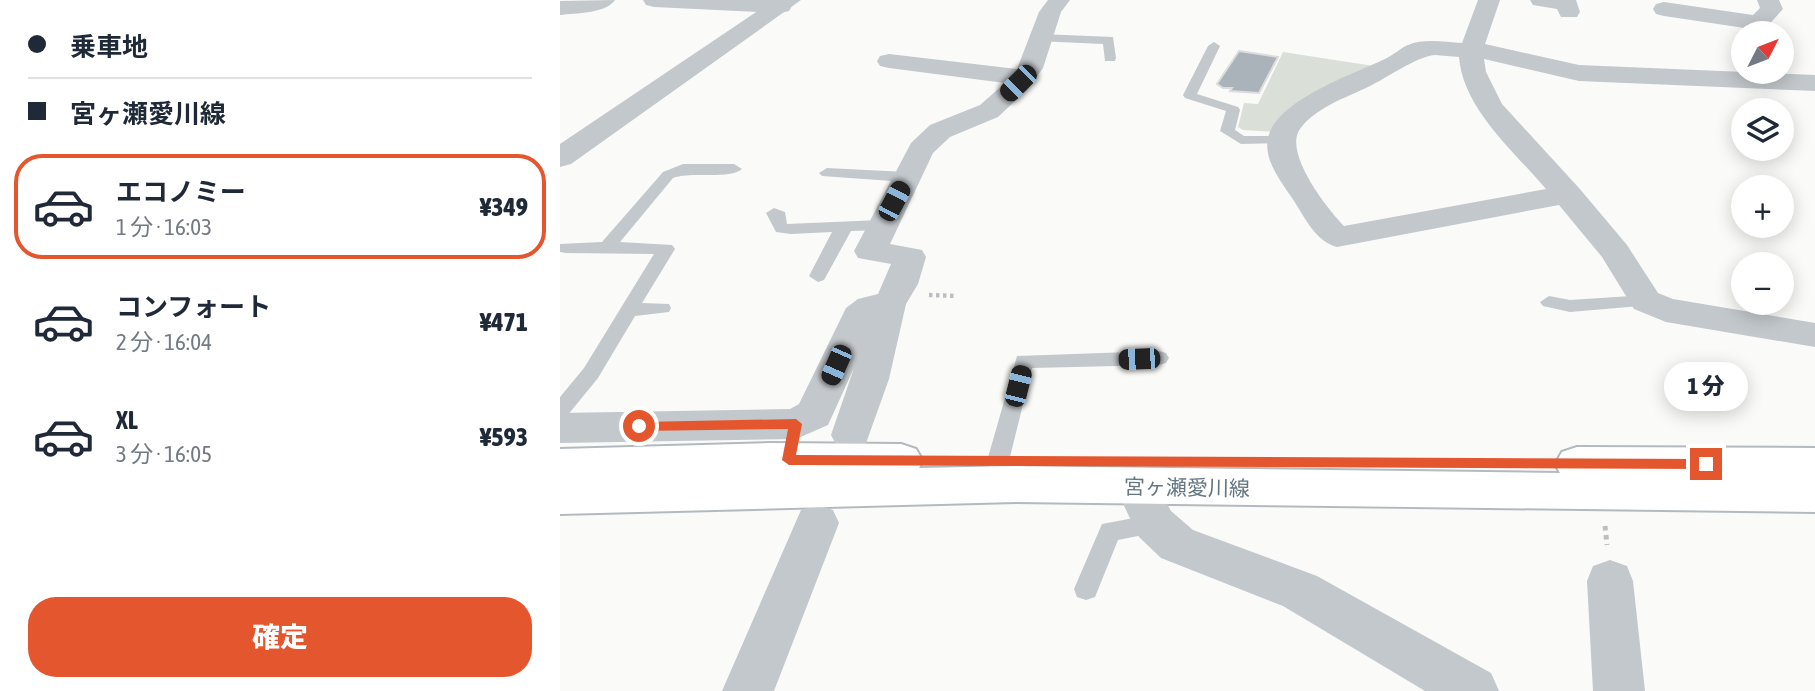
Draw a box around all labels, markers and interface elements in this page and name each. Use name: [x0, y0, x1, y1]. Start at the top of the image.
north arrow: [1731, 21, 1794, 84]
map controls: [1731, 21, 1794, 315]
text: 乗車地: [70, 32, 148, 62]
car: [996, 61, 1041, 105]
button: layers: [1731, 98, 1794, 161]
text: 宮ヶ瀬愛川線: [70, 99, 226, 129]
icon: car: [32, 175, 95, 238]
button: +: [1731, 175, 1794, 238]
text: エコノミー: [116, 177, 246, 207]
car: [875, 178, 914, 224]
text: ¥349: [480, 192, 528, 222]
text: 1 分 · 16:03: [116, 214, 212, 240]
button: −: [1731, 252, 1794, 315]
icon: car: [32, 290, 95, 353]
text: コンフォート: [116, 292, 271, 322]
text: ¥471: [480, 307, 528, 337]
text: 2 分 · 16:04: [116, 329, 212, 355]
car: [818, 342, 855, 388]
car: [1118, 348, 1161, 370]
car: [1003, 363, 1034, 409]
callout: 1 分: [1664, 363, 1748, 412]
text: 1 分: [1688, 373, 1724, 399]
icon: car: [32, 405, 95, 468]
text: XL: [116, 405, 138, 435]
route start: [623, 410, 655, 442]
text: ¥593: [480, 422, 528, 452]
text: 3 分 · 16:05: [116, 441, 212, 467]
route end: [1690, 448, 1722, 480]
street label: 宮ヶ瀬愛川線: [1124, 474, 1250, 500]
button: 確定: [28, 597, 532, 677]

